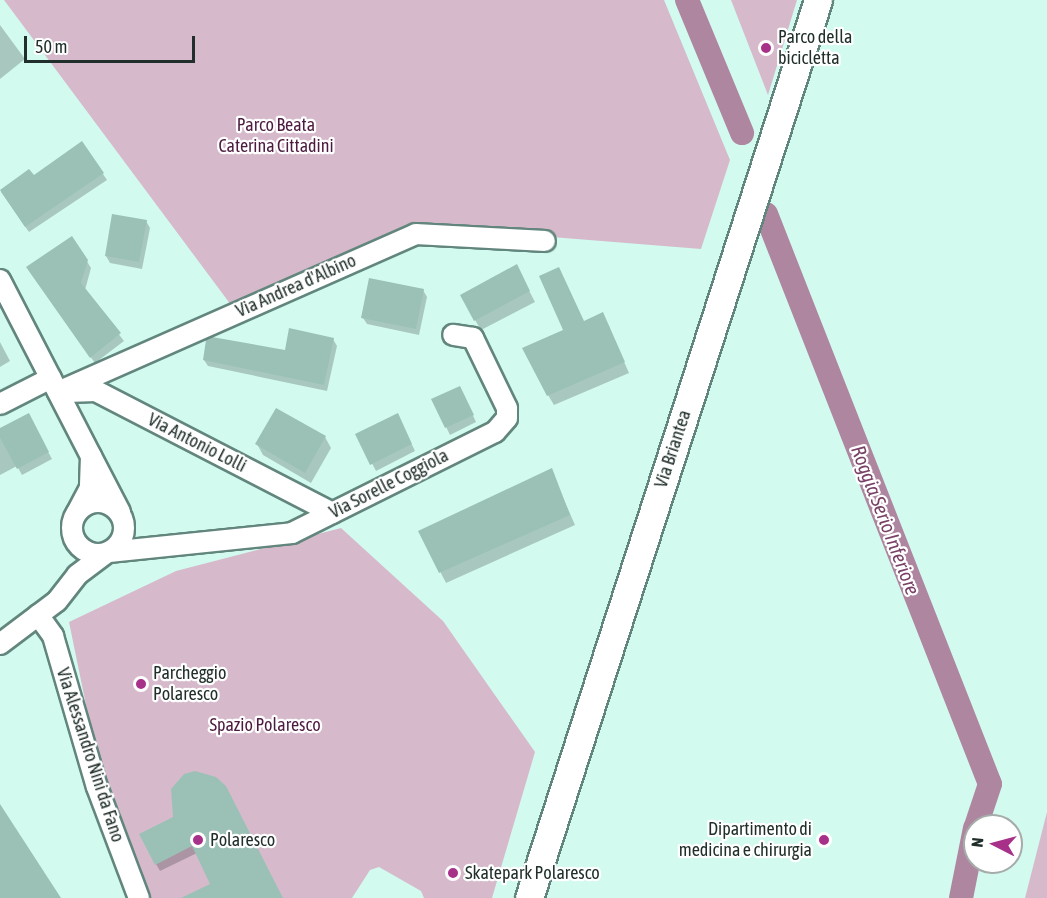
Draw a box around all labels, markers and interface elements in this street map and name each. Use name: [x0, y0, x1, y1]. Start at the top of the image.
scale bar: [27, 24, 198, 62]
place label: Parco della bicicletta: [778, 27, 852, 70]
text: 50 m: [35, 36, 67, 57]
marker: Parco della bicicletta: [759, 41, 773, 55]
park label: Parco Beata Caterina Cittadini: [218, 115, 334, 158]
street label: Via Andrea d'Albino: [233, 250, 359, 322]
street label: Via Briantea: [650, 407, 696, 491]
street label: Via Antonio Lolli: [144, 409, 250, 477]
water label: Roggia Serio Inferiore: [846, 442, 926, 598]
street label: Via Sorelle Coggiola: [326, 445, 452, 523]
place label: Parcheggio Polaresco: [153, 663, 226, 706]
street label: Via Alessandro Nini da Fano: [52, 665, 128, 845]
marker: Parcheggio Polaresco: [134, 677, 148, 691]
park label: Spazio Polaresco: [209, 714, 321, 736]
north arrow: [963, 814, 1023, 874]
place label: Dipartimento di medicina e chirurgia: [679, 819, 812, 862]
place label: Polaresco: [210, 829, 275, 851]
marker: Polaresco: [191, 833, 205, 847]
marker: Dipartimento di medicina e chirurgia: [817, 833, 831, 847]
text: N: [968, 837, 987, 848]
place label: Skatepark Polaresco: [465, 862, 600, 884]
marker: Skatepark Polaresco: [446, 866, 460, 880]

